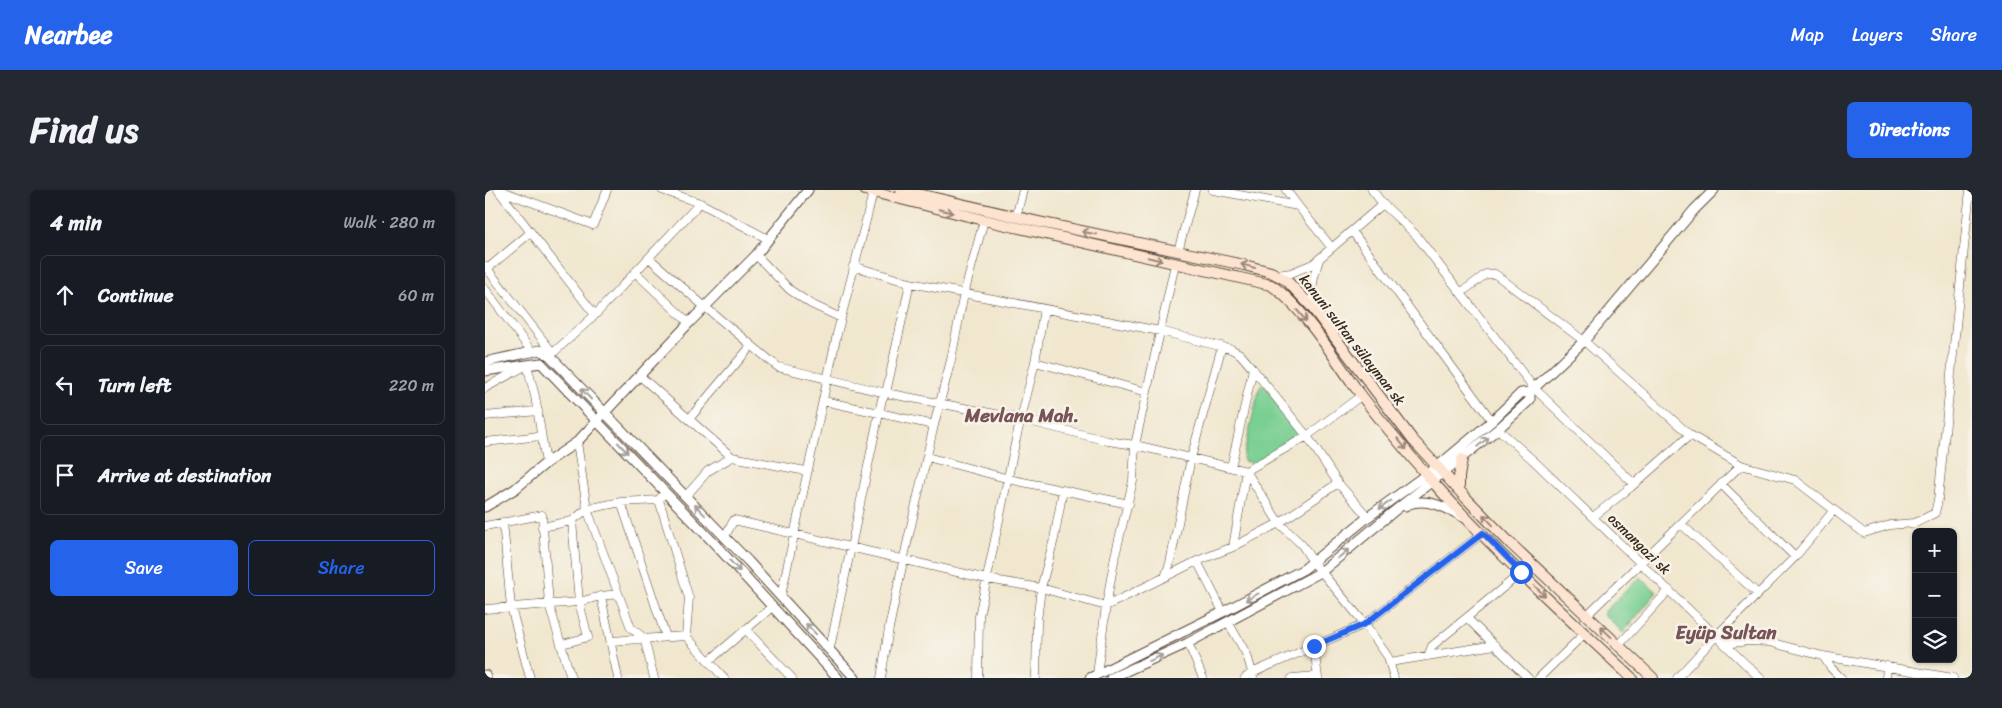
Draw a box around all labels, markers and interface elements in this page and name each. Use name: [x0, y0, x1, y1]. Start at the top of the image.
text: Nearbee: [25, 14, 113, 56]
text: Map: [1791, 19, 1824, 51]
text: Layers: [1852, 19, 1903, 51]
text: Share: [1931, 19, 1977, 51]
text: Find us: [30, 99, 138, 161]
button: Directions: [1847, 102, 1972, 158]
text: 4 min: [50, 204, 102, 242]
one-way arrow: [937, 207, 953, 216]
text: Walk · 280 m: [344, 208, 435, 237]
one-way arrow: [1082, 227, 1098, 237]
one-way arrow: [1147, 255, 1163, 265]
one-way arrow: [1241, 261, 1257, 270]
street label: kanuni sultan sülayman sk: [1292, 269, 1412, 412]
text: Continue: [98, 279, 174, 312]
icon: ahead: [51, 281, 79, 309]
text: 60 m: [398, 281, 434, 310]
one-way arrow: [1296, 309, 1307, 322]
text: Turn left: [98, 369, 171, 402]
icon: left: [51, 371, 79, 399]
text: 220 m: [389, 371, 434, 400]
one-way arrow: [580, 388, 592, 401]
district label: Mevlana Mah.: [964, 399, 1079, 432]
one-way arrow: [1396, 437, 1407, 450]
one-way arrow: [1476, 437, 1489, 448]
one-way arrow: [617, 442, 629, 454]
text: Arrive at destination: [98, 459, 271, 492]
icon: arrive: [51, 461, 79, 489]
one-way arrow: [1378, 500, 1392, 510]
one-way arrow: [694, 504, 706, 517]
street label: osmangazi sk: [1601, 507, 1677, 581]
one-way arrow: [1482, 514, 1494, 527]
map controls: [1912, 528, 1957, 663]
button: +: [1912, 528, 1957, 573]
button: Save: [50, 540, 238, 596]
button: Share: [248, 540, 435, 596]
one-way arrow: [1337, 548, 1350, 560]
one-way arrow: [729, 560, 741, 573]
route start: [1510, 561, 1533, 584]
button: −: [1912, 573, 1957, 618]
one-way arrow: [1533, 585, 1546, 597]
one-way arrow: [1244, 592, 1259, 602]
district label: Eyüp Sultan: [1675, 616, 1777, 649]
button: layers: [1912, 618, 1957, 663]
one-way arrow: [805, 622, 817, 635]
one-way arrow: [1599, 626, 1612, 638]
route end: [1303, 635, 1326, 658]
one-way arrow: [1148, 652, 1163, 662]

